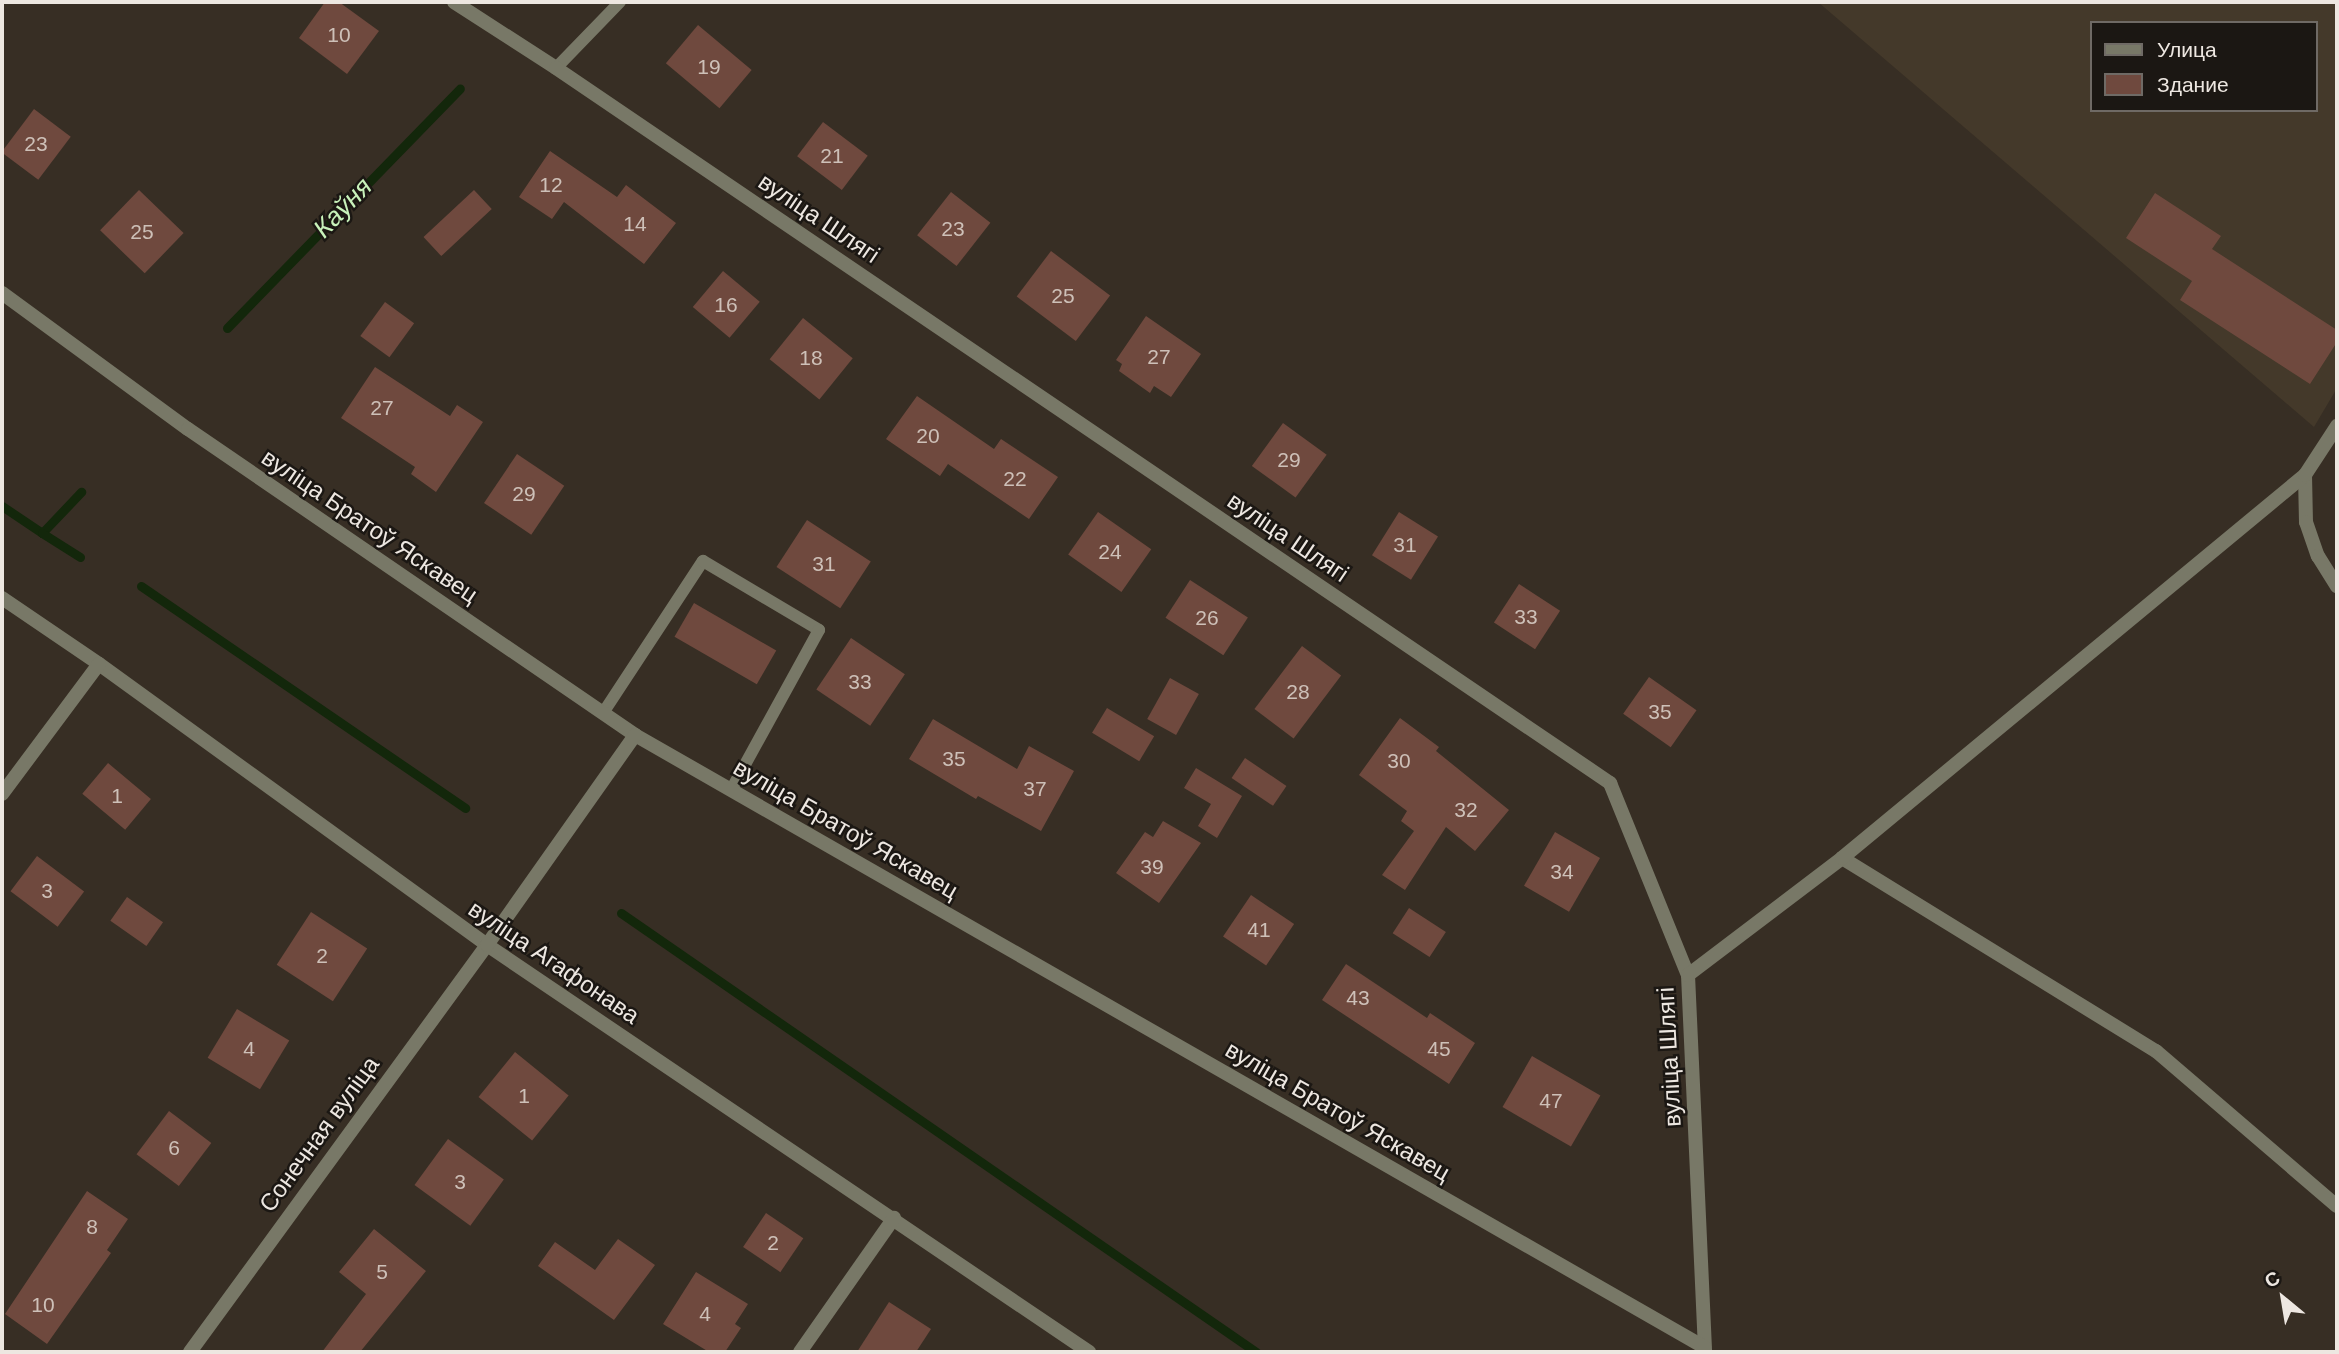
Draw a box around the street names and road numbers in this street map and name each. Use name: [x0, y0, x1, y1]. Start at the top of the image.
street label: вуліца Шлягі: [753, 167, 885, 269]
street label: вуліца Братоў Яскавец: [256, 443, 484, 609]
street label: вуліца Шлягі: [1222, 486, 1354, 588]
street label: вуліца Братоў Яскавец: [728, 753, 964, 905]
street label: вуліца Агафонава: [463, 894, 645, 1030]
street label: вуліца Шлягі: [1651, 986, 1687, 1128]
street label: вуліца Братоў Яскавец: [1220, 1035, 1456, 1187]
street label: Сонечная вуліца: [253, 1051, 385, 1217]

